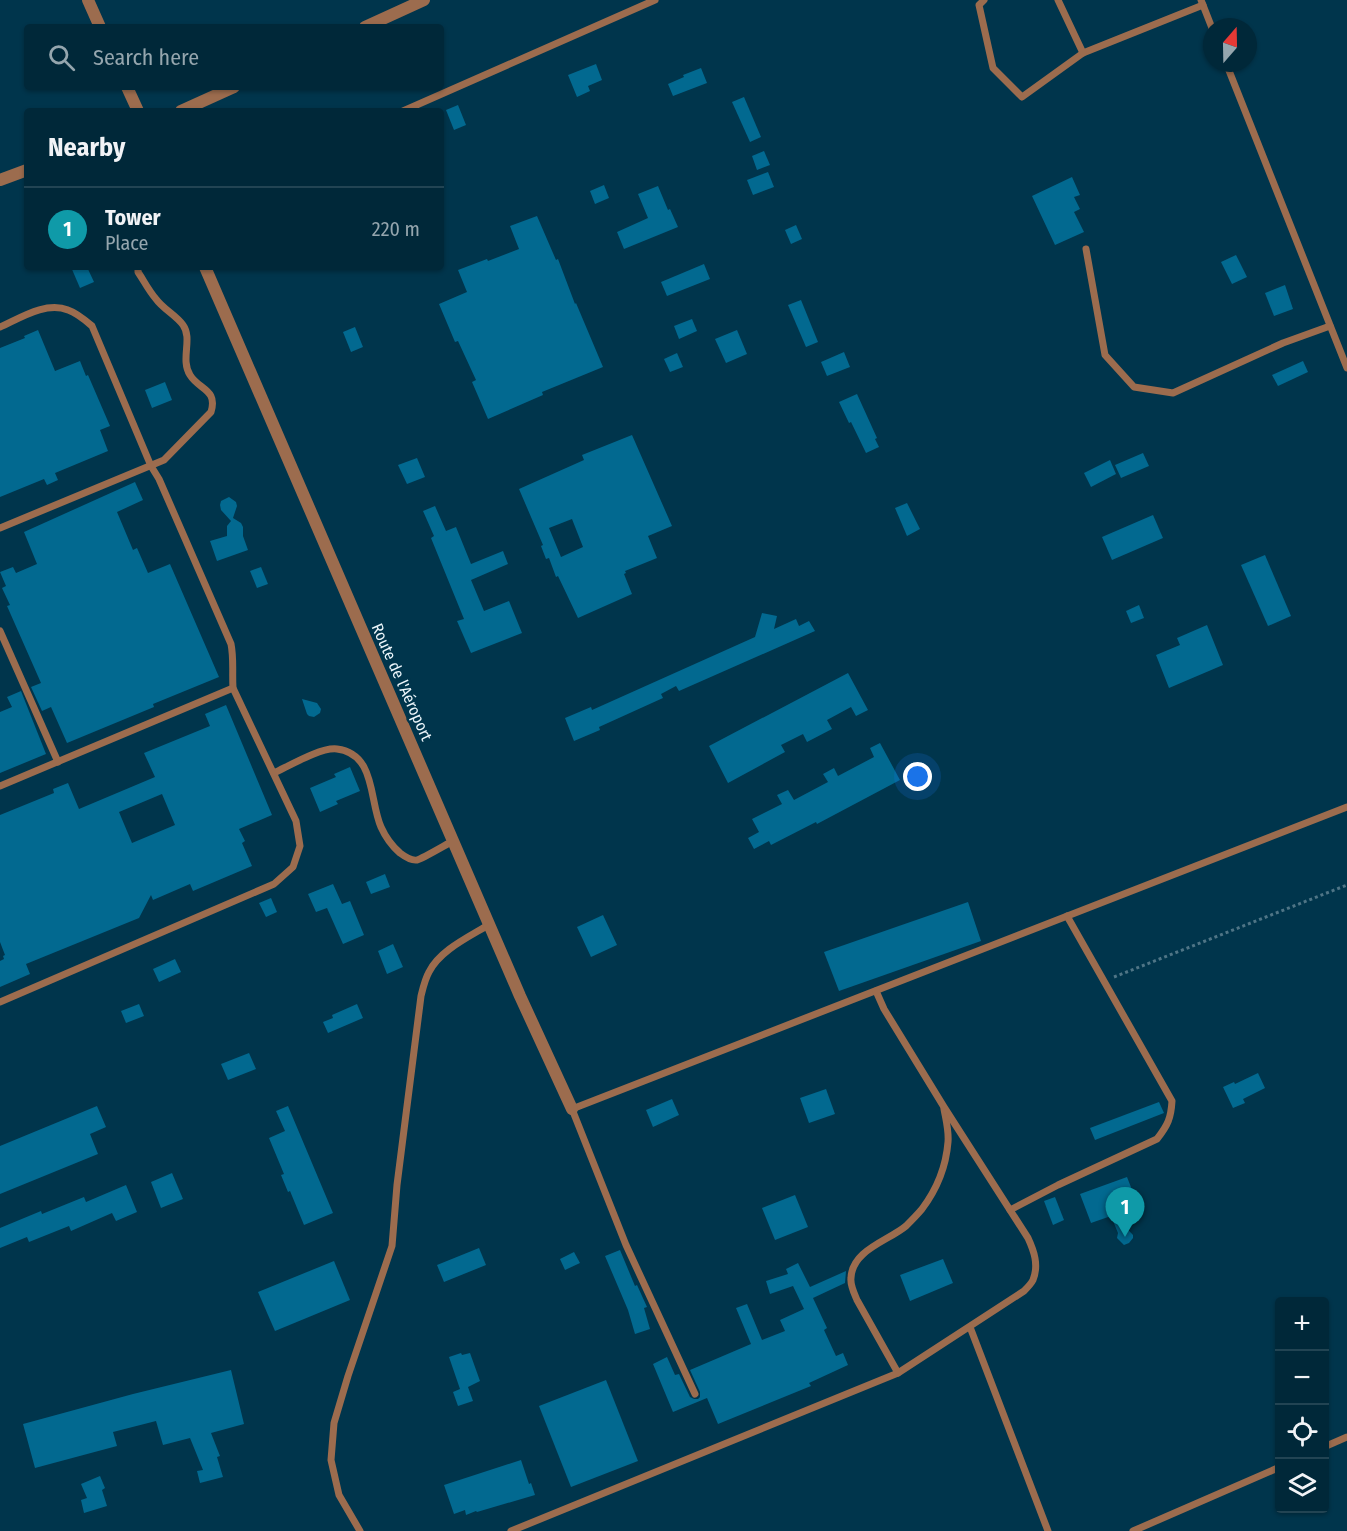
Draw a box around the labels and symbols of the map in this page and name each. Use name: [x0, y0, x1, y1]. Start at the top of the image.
north arrow: [1203, 18, 1257, 72]
street label: Route de l'Aéroport: [368, 620, 437, 744]
your location: [903, 762, 932, 791]
pin: 1: [1106, 1188, 1144, 1237]

